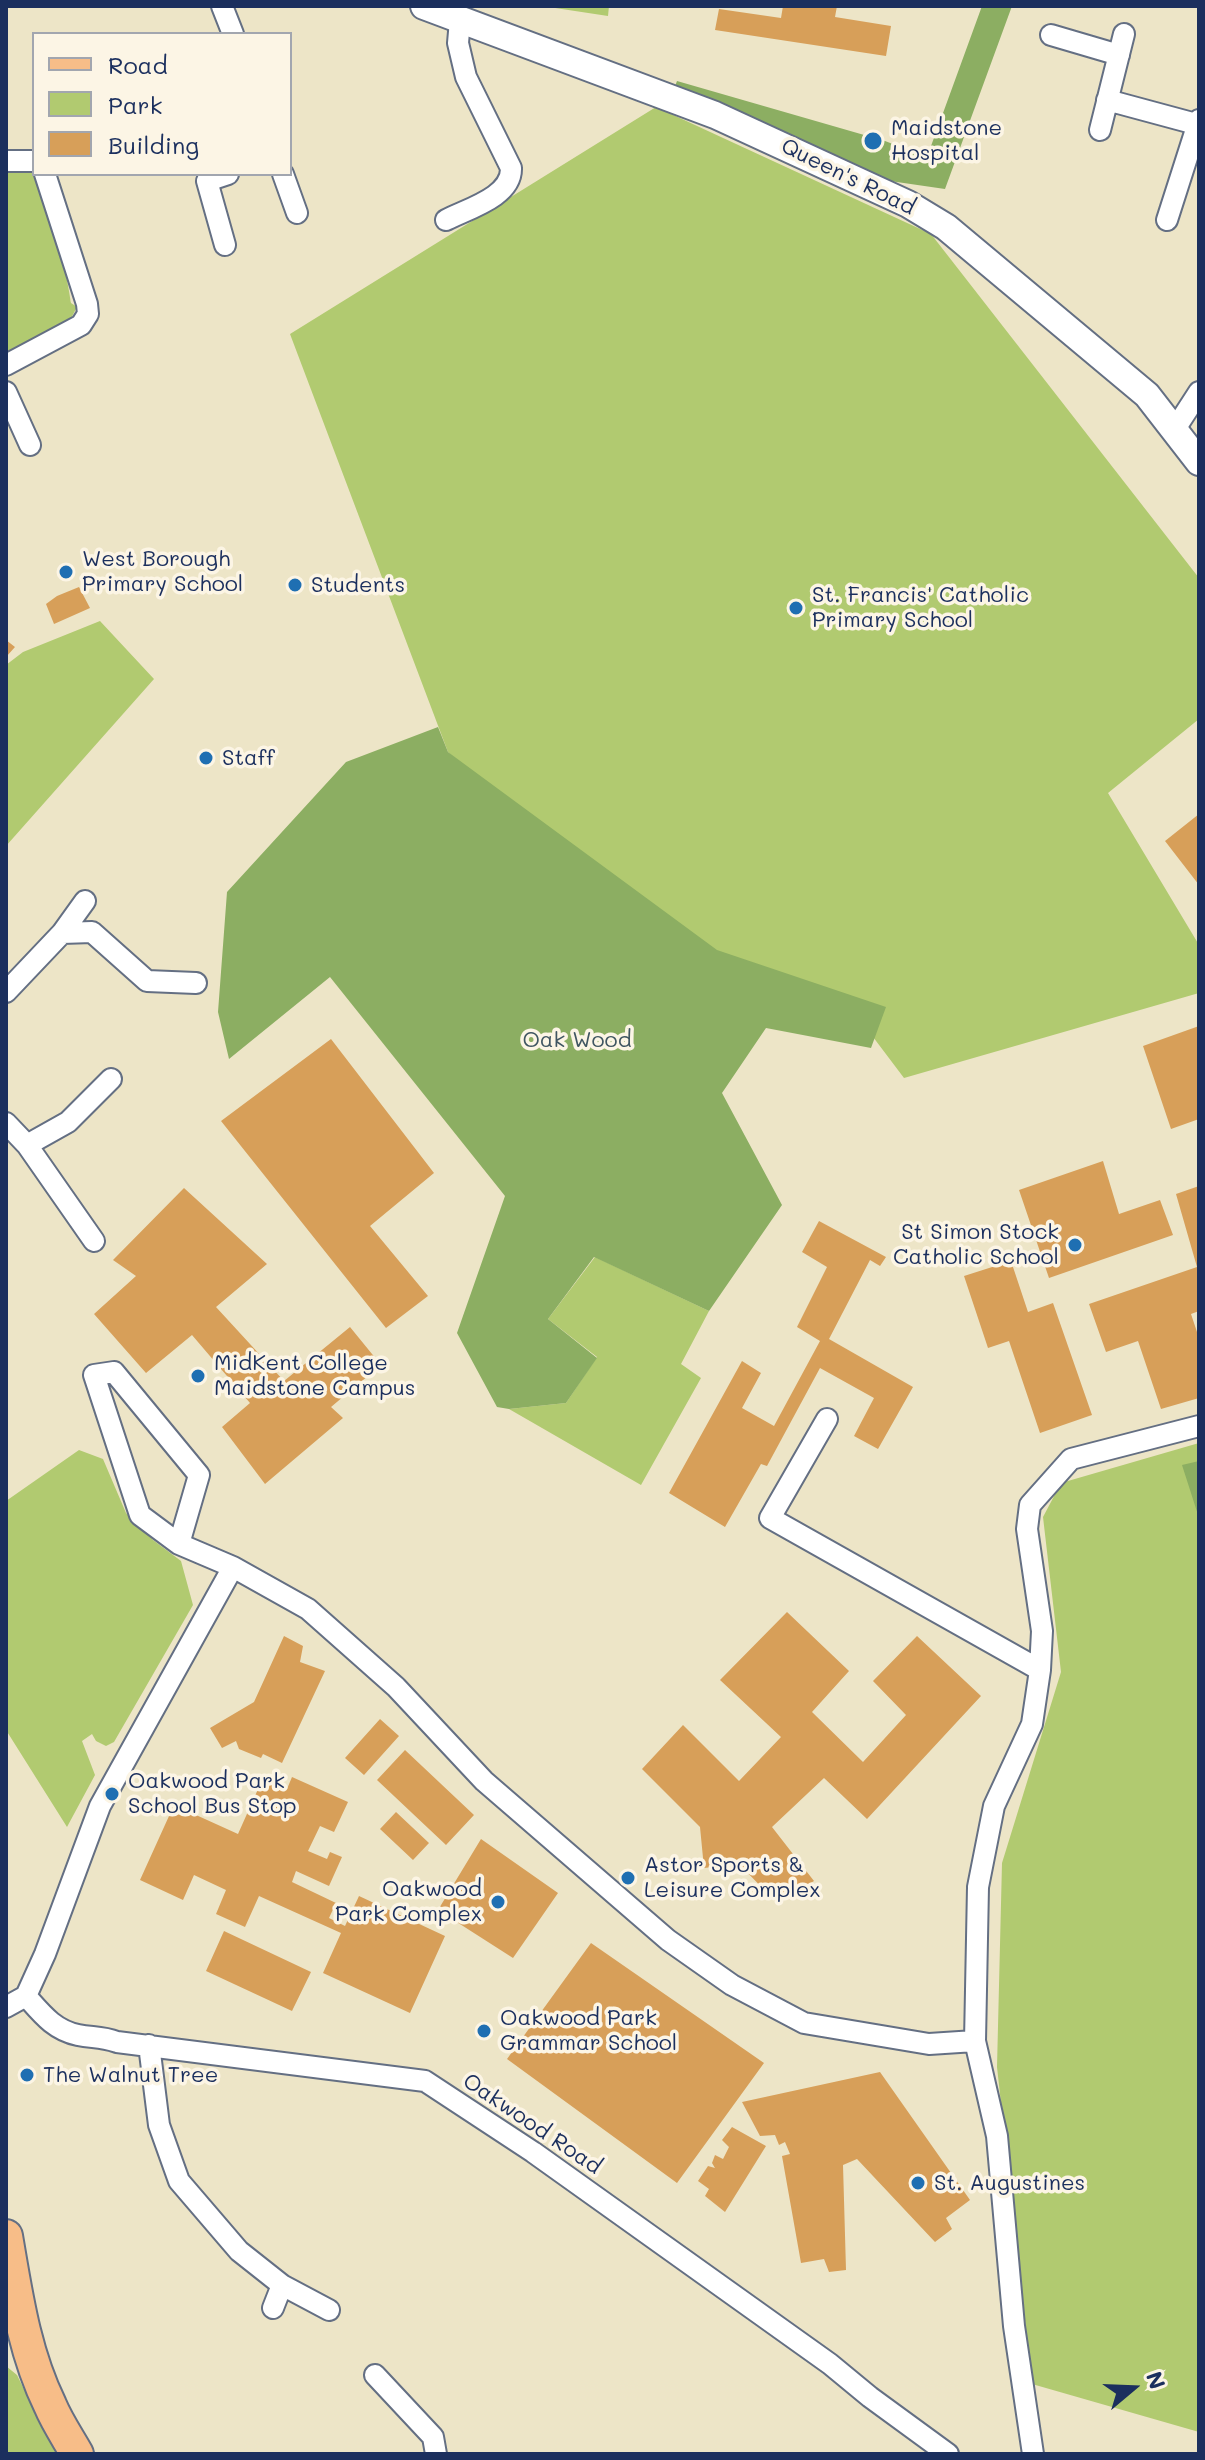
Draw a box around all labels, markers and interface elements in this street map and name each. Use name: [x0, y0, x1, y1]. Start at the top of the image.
legend: [32, 32, 292, 176]
text: Road: [108, 49, 168, 80]
text: Park: [108, 89, 162, 120]
place label: Maidstone Hospital: [891, 115, 1002, 166]
text: Building: [108, 129, 199, 160]
marker: Maidstone Hospital: [862, 130, 884, 152]
street label: Queen's Road: [777, 133, 919, 221]
place label: West Borough Primary School: [82, 546, 243, 598]
marker: West Borough Primary School: [57, 563, 75, 581]
place label: Students: [311, 572, 405, 598]
marker: Students: [286, 576, 304, 594]
place label: St. Francis' Catholic Primary School: [812, 582, 1029, 634]
marker: St. Francis' Catholic Primary School: [787, 599, 805, 617]
place label: Staff: [222, 745, 275, 771]
marker: Staff: [197, 749, 215, 767]
park label: Oak Wood: [522, 1027, 632, 1053]
place label: St Simon Stock Catholic School: [893, 1219, 1059, 1270]
marker: St Simon Stock Catholic School: [1066, 1236, 1084, 1254]
place label: MidKent College Maidstone Campus: [214, 1350, 415, 1402]
marker: MidKent College Maidstone Campus: [189, 1367, 207, 1385]
place label: Oakwood Park School Bus Stop: [128, 1768, 296, 1820]
marker: Oakwood Park School Bus Stop: [103, 1785, 121, 1803]
place label: Astor Sports & Leisure Complex: [644, 1852, 821, 1904]
marker: Astor Sports & Leisure Complex: [619, 1869, 637, 1887]
place label: Oakwood Park Complex: [335, 1876, 482, 1928]
marker: Oakwood Park Complex: [489, 1893, 507, 1911]
place label: Oakwood Park Grammar School: [500, 2005, 677, 2056]
marker: Oakwood Park Grammar School: [475, 2022, 493, 2040]
place label: The Walnut Tree: [43, 2062, 218, 2088]
marker: The Walnut Tree: [18, 2066, 36, 2084]
street label: Oakwood Road: [458, 2068, 606, 2180]
place label: St. Augustines: [934, 2170, 1085, 2196]
marker: St. Augustines: [909, 2174, 927, 2192]
north arrow: [1093, 2348, 1173, 2428]
text: N: [1140, 2367, 1173, 2393]

